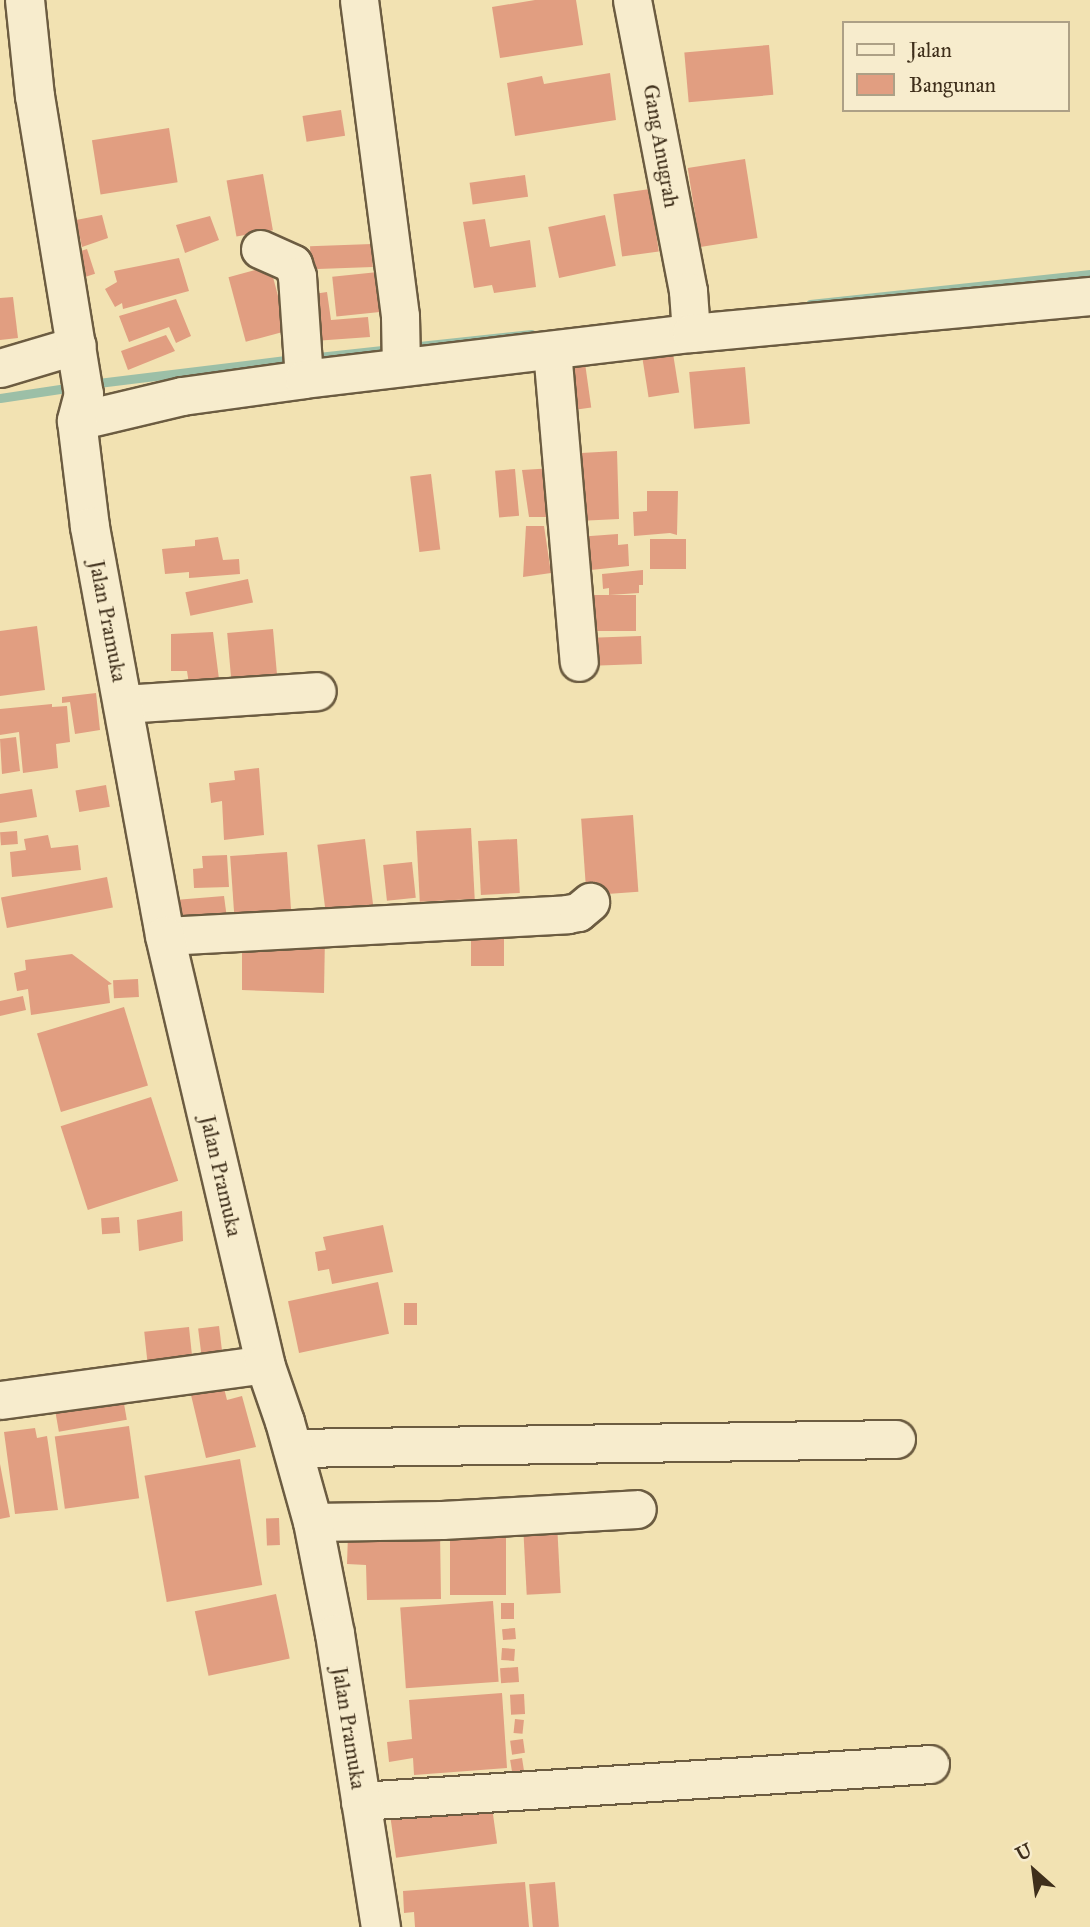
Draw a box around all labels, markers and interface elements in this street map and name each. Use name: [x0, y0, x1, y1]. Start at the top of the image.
legend: [842, 21, 1069, 112]
text: Jalan: [909, 37, 952, 63]
text: Bangunan: [909, 72, 996, 98]
street label: Gang Anugrah: [638, 82, 684, 210]
street label: Jalan Pramuka: [84, 558, 132, 684]
street label: Jalan Pramuka: [195, 1113, 247, 1239]
street label: Jalan Pramuka: [327, 1665, 371, 1791]
north arrow: [999, 1836, 1069, 1906]
text: U: [1012, 1838, 1036, 1866]

